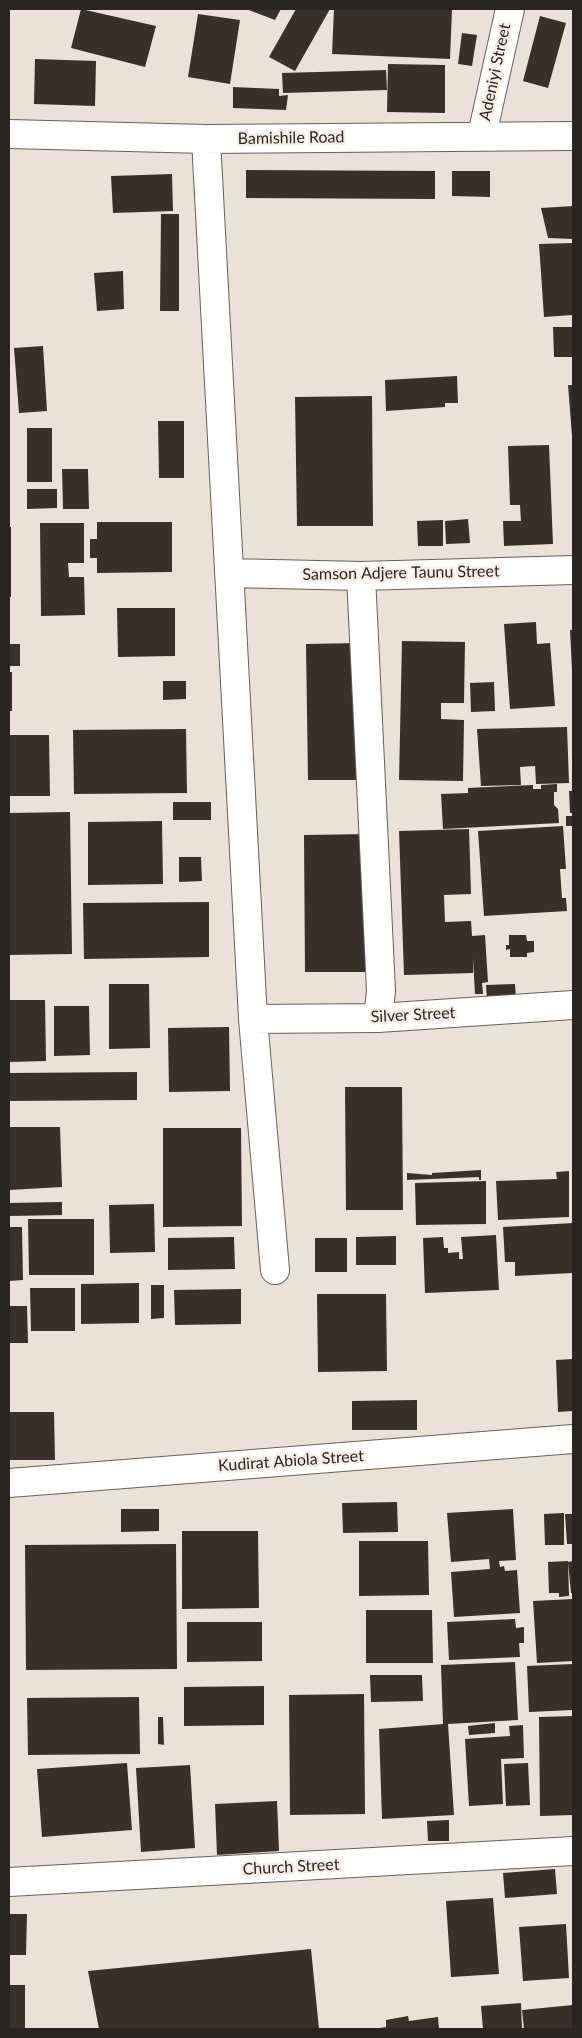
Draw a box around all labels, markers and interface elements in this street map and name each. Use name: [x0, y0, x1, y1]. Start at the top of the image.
street label: Adeniyi Street: [475, 22, 515, 122]
street label: Bamishile Road: [238, 127, 344, 149]
street label: Samson Adjere Taunu Street: [302, 562, 500, 584]
street label: Silver Street: [370, 1003, 456, 1027]
street label: Kudirat Abiola Street: [218, 1446, 364, 1476]
street label: Church Street: [242, 1855, 340, 1879]

